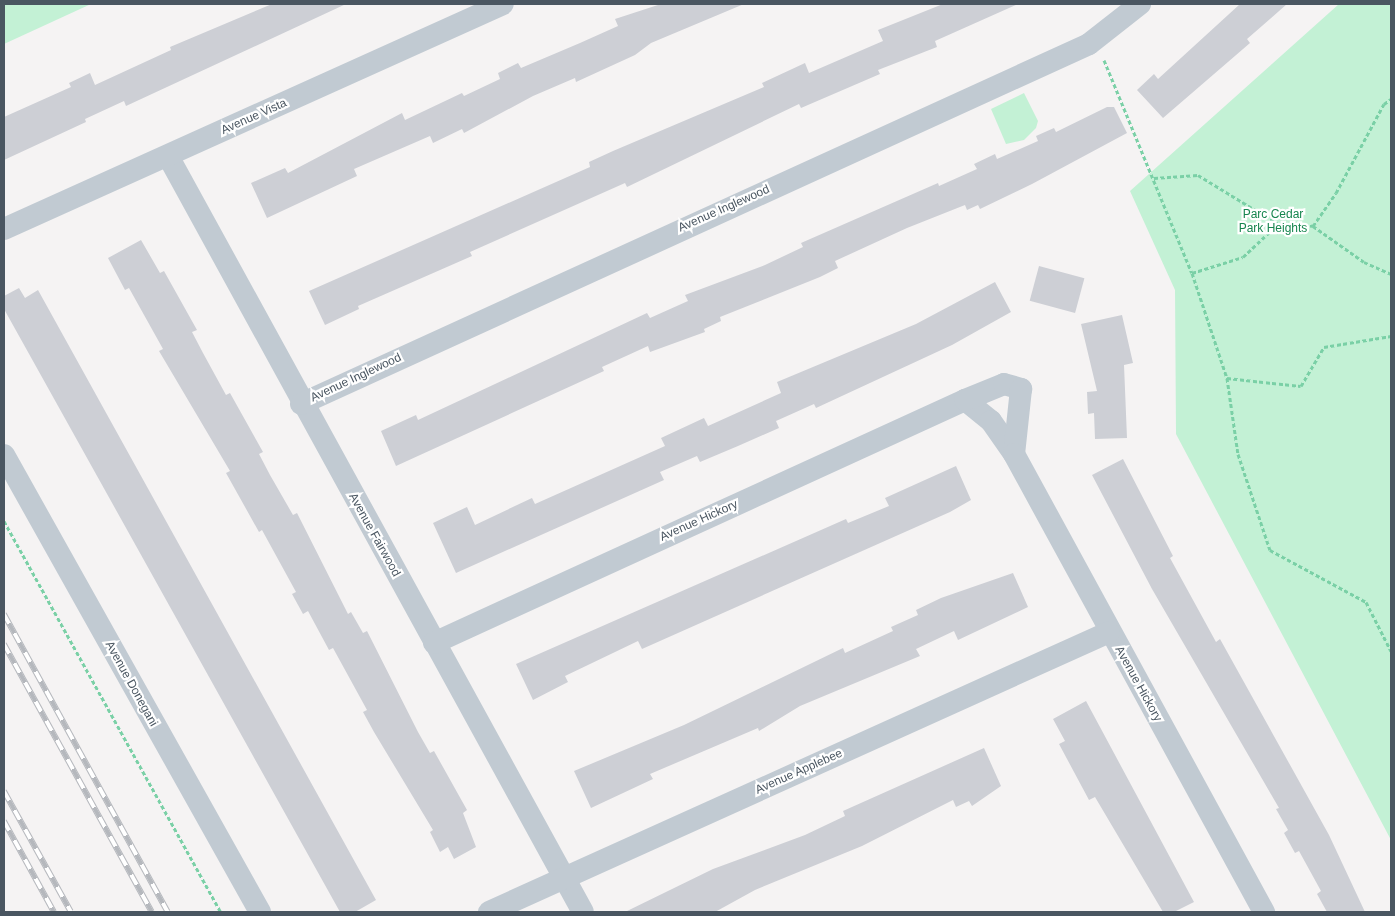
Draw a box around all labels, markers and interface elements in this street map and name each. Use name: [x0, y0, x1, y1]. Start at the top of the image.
street label: Avenue Vista: [219, 96, 289, 138]
street label: Avenue Inglewood: [676, 182, 772, 236]
park label: Parc Cedar Park Heights: [1239, 208, 1307, 236]
street label: Avenue Inglewood: [308, 351, 404, 405]
street label: Avenue Fairwood: [345, 491, 403, 579]
street label: Avenue Hickory: [658, 497, 740, 545]
street label: Avenue Donegani: [102, 639, 160, 729]
street label: Avenue Hickory: [1111, 644, 1165, 724]
street label: Avenue Applebee: [753, 746, 845, 798]

